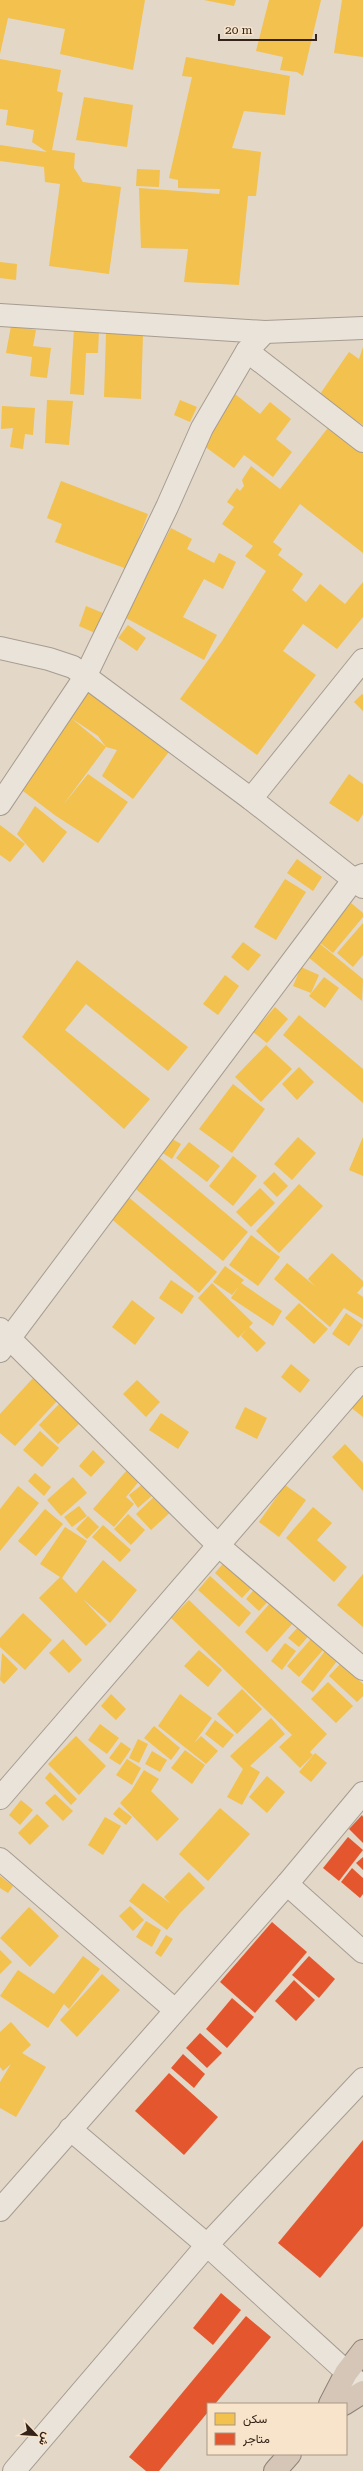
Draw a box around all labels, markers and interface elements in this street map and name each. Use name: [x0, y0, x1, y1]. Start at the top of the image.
scale bar: [219, 16, 316, 42]
text: 20 m: [225, 23, 252, 37]
legend: [207, 2403, 347, 2455]
text: سكن: [243, 2412, 267, 2427]
north arrow: [16, 2415, 56, 2455]
text: ش: [36, 2430, 53, 2448]
text: متاجر: [242, 2432, 270, 2447]

